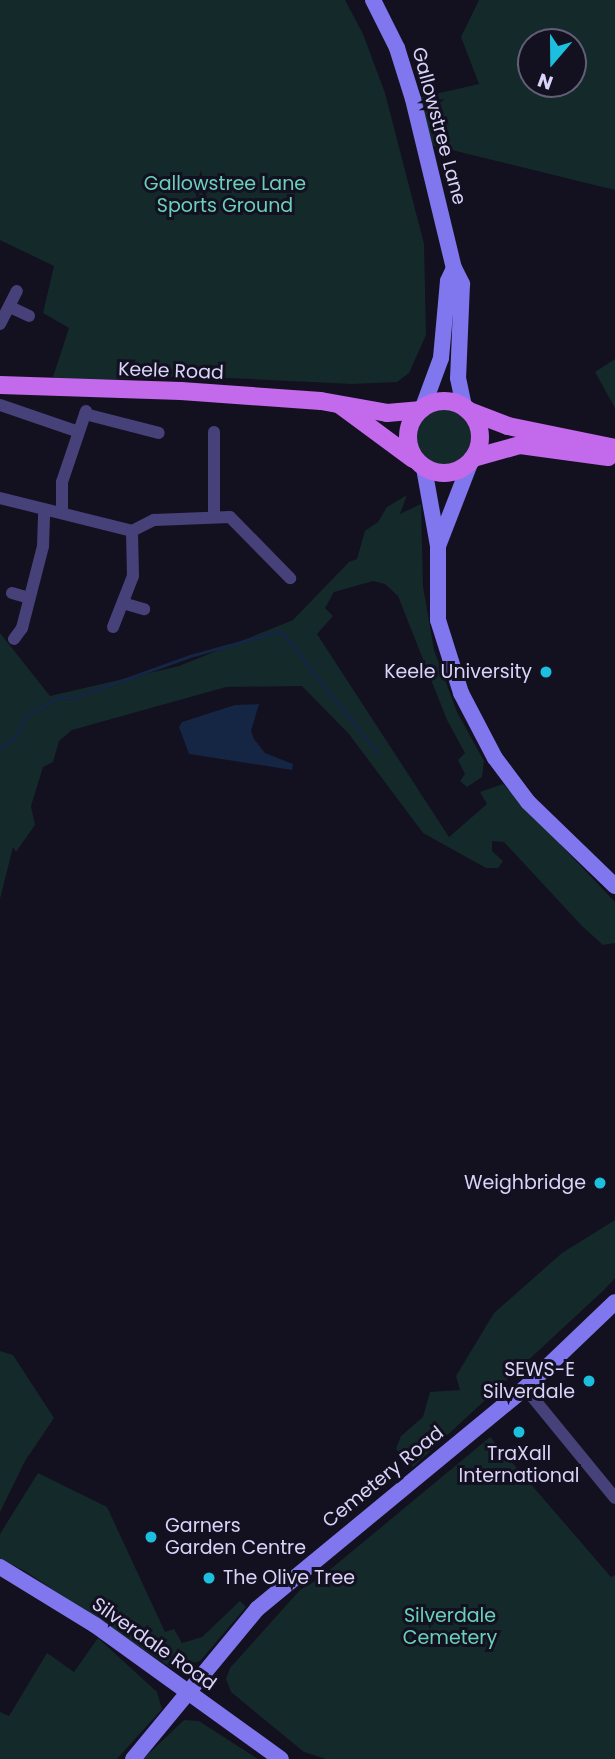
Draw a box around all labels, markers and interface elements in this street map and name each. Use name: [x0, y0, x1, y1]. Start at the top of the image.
north arrow: [517, 28, 587, 98]
street label: Gallowstree Lane: [407, 45, 471, 207]
text: N: [534, 66, 557, 96]
park label: Gallowstree Lane Sports Ground: [144, 173, 306, 217]
street label: Keele Road: [118, 358, 224, 384]
place label: Keele University: [384, 661, 532, 683]
marker: Keele University: [538, 664, 554, 680]
place label: Weighbridge: [464, 1172, 586, 1194]
marker: Weighbridge: [592, 1175, 608, 1191]
place label: SEWS-E Silverdale: [483, 1359, 575, 1403]
marker: SEWS-E Silverdale: [581, 1373, 597, 1389]
street label: Cemetery Road: [318, 1421, 448, 1533]
marker: TraXall International: [511, 1424, 527, 1440]
place label: TraXall International: [458, 1443, 580, 1487]
place label: Garners Garden Centre: [165, 1515, 306, 1559]
marker: Garners Garden Centre: [143, 1529, 159, 1545]
place label: The Olive Tree: [223, 1567, 355, 1589]
marker: The Olive Tree: [201, 1570, 217, 1586]
street label: Silverdale Road: [87, 1593, 221, 1695]
park label: Silverdale Cemetery: [403, 1605, 497, 1649]

